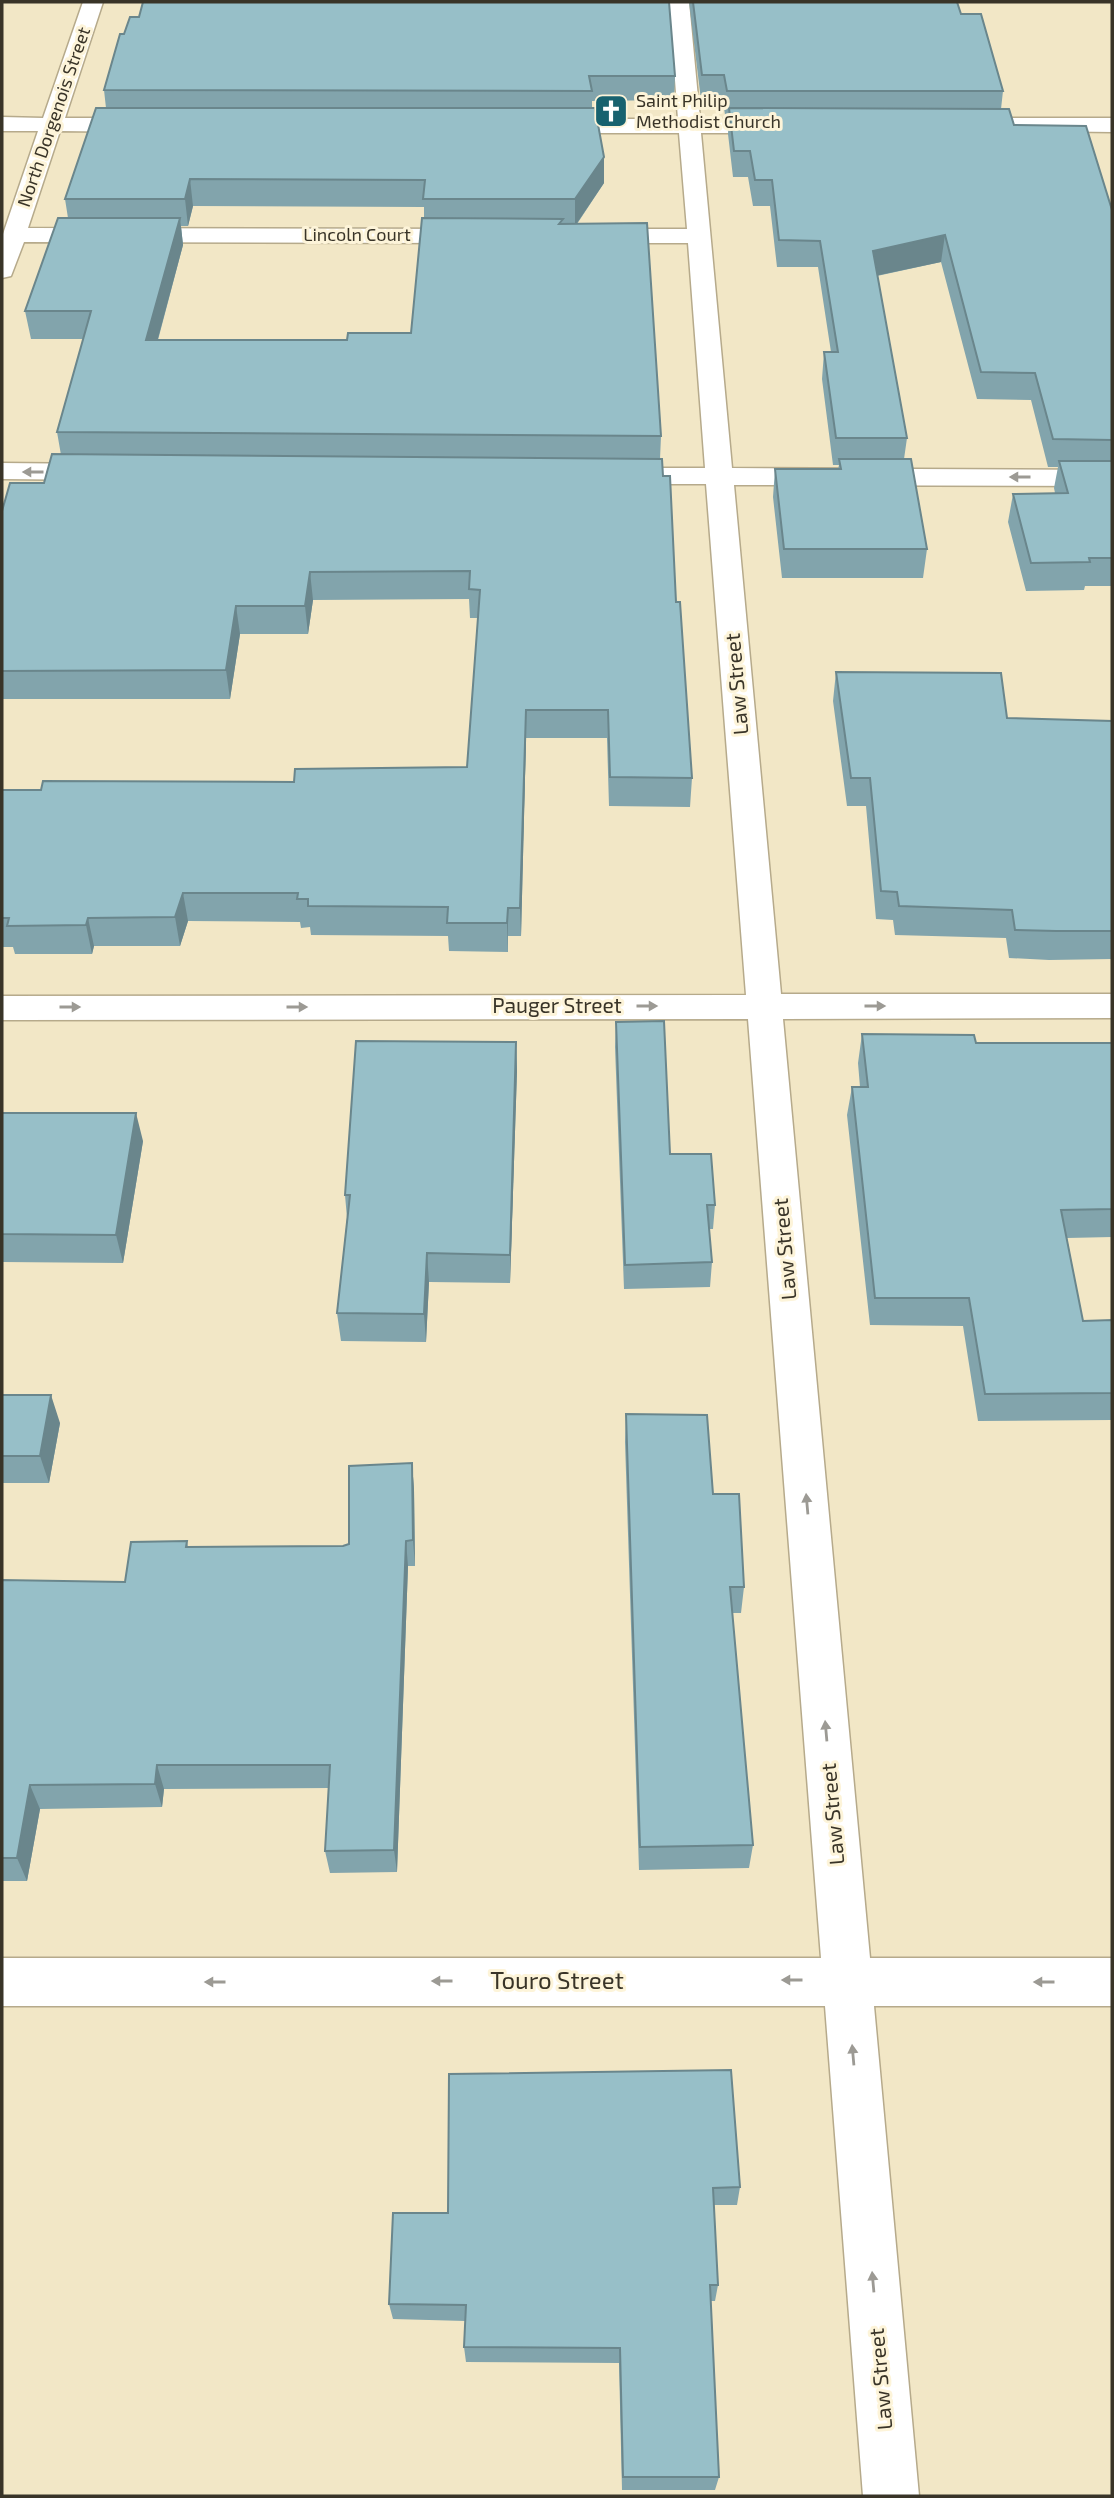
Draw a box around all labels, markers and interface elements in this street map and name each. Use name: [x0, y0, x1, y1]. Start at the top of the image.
street label: North Dorgenois Street: [12, 24, 94, 209]
place label: Saint Philip Methodist Church: [636, 89, 781, 132]
church icon: Saint Philip Methodist Church: [592, 92, 630, 130]
street label: Lincoln Court: [303, 223, 411, 245]
one-way arrow: [21, 466, 43, 477]
one-way arrow: [1008, 471, 1030, 483]
street label: Law Street: [719, 632, 752, 736]
street label: Pauger Street: [492, 992, 622, 1017]
one-way arrow: [637, 1000, 659, 1012]
one-way arrow: [864, 1000, 886, 1012]
one-way arrow: [287, 1001, 309, 1013]
one-way arrow: [59, 1002, 81, 1013]
street label: Law Street: [767, 1197, 800, 1301]
one-way arrow: [801, 1493, 812, 1515]
one-way arrow: [820, 1720, 831, 1742]
street label: Law Street: [815, 1762, 848, 1866]
street label: Touro Street: [490, 1965, 624, 1994]
one-way arrow: [781, 1974, 803, 1986]
one-way arrow: [431, 1975, 453, 1987]
one-way arrow: [203, 1976, 225, 1988]
one-way arrow: [1033, 1976, 1055, 1988]
one-way arrow: [847, 2044, 858, 2066]
one-way arrow: [867, 2271, 878, 2293]
street label: Law Street: [863, 2327, 896, 2431]

